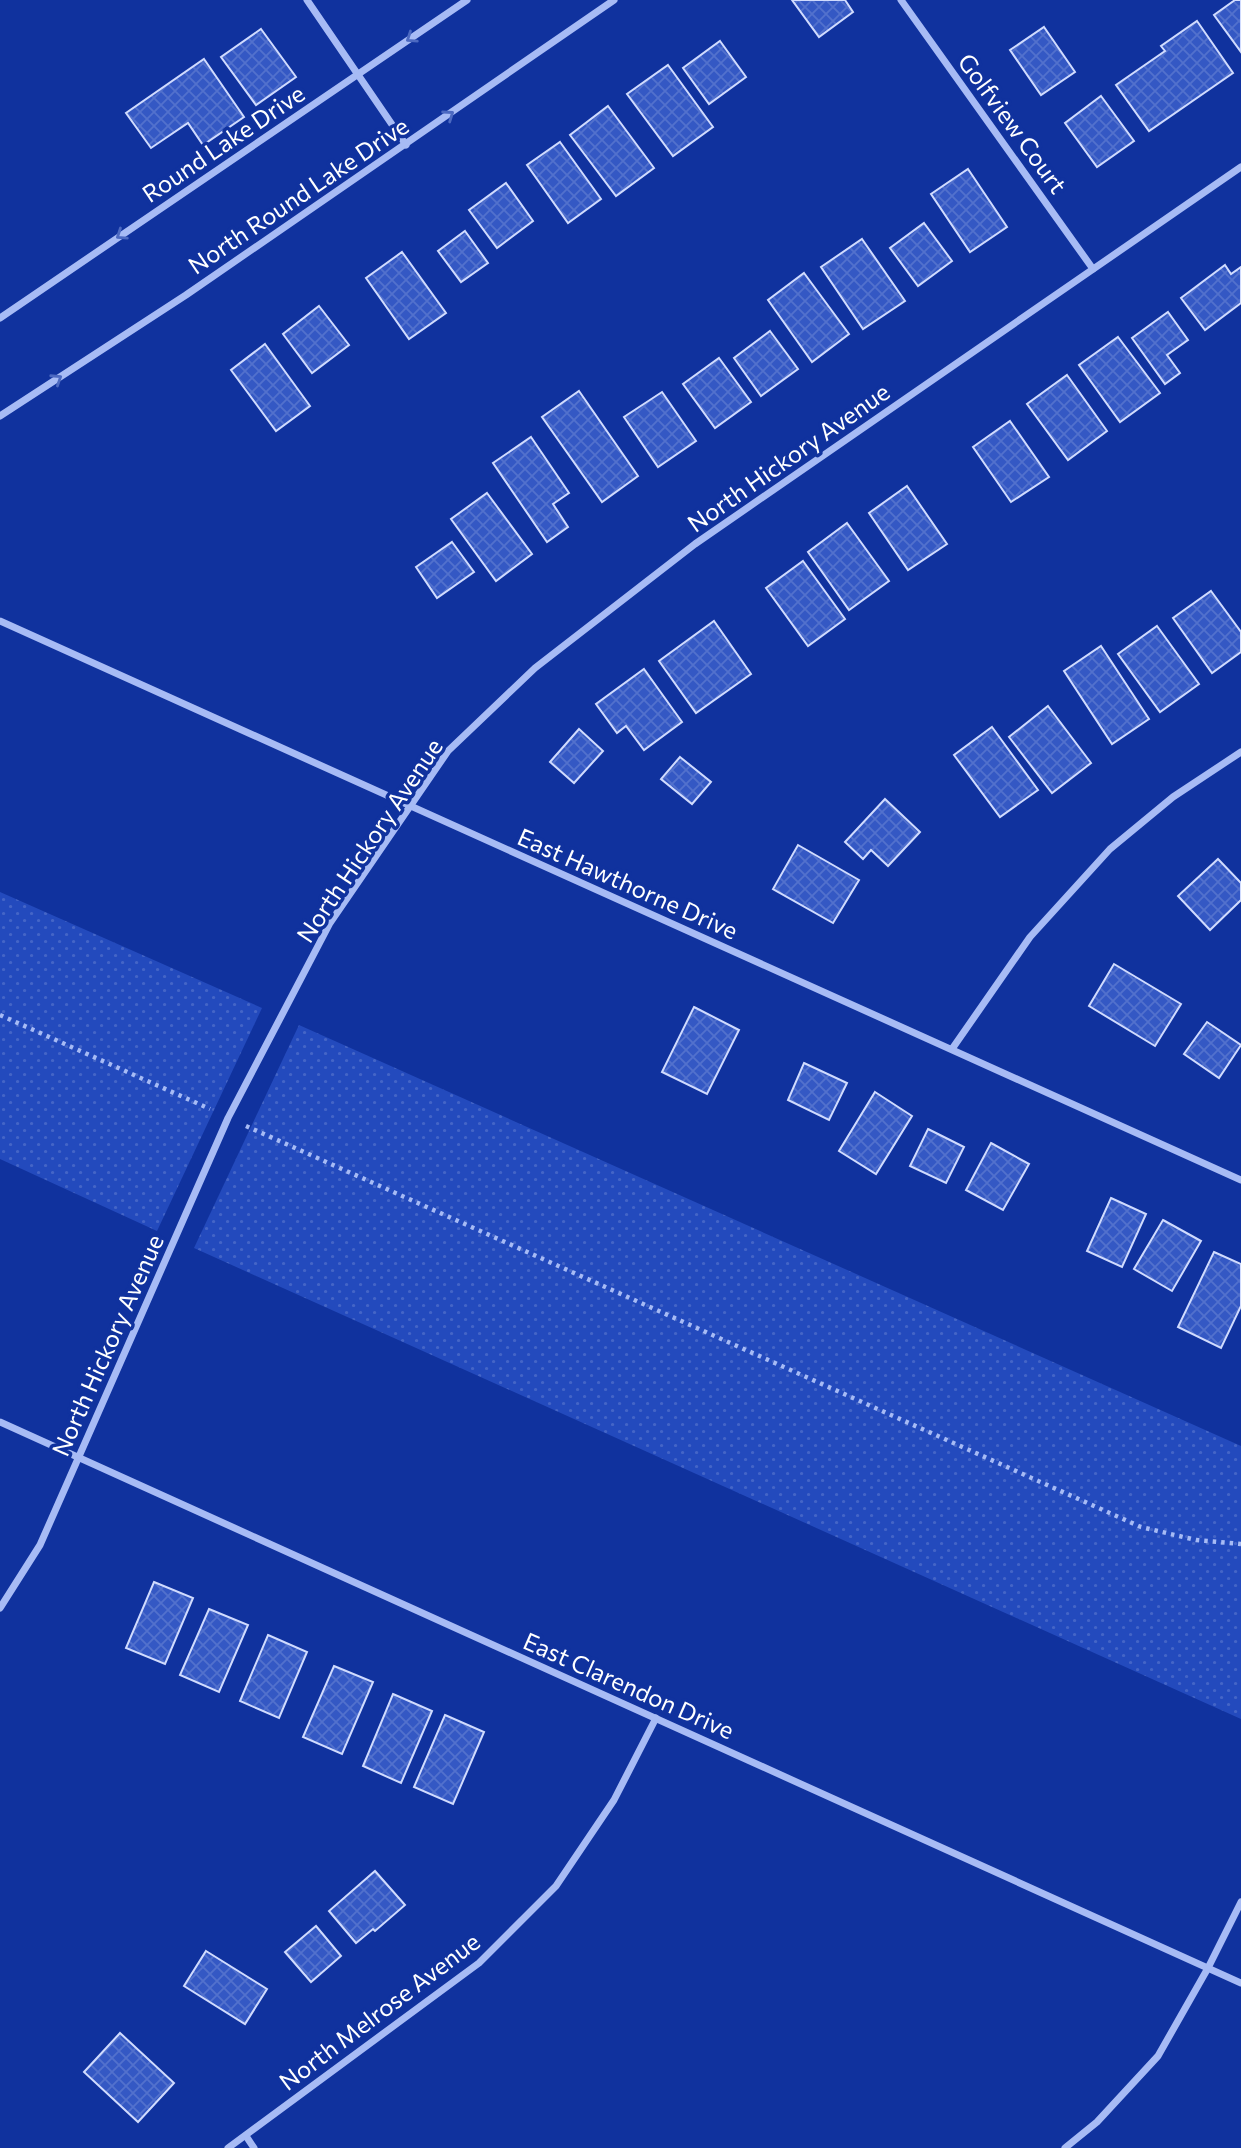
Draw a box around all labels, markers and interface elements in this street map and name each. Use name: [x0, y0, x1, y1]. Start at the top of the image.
one-way arrow: [405, 30, 418, 43]
street label: Golfview Court: [953, 47, 1074, 199]
street label: Round Lake Drive: [136, 78, 310, 208]
street label: North Round Lake Drive: [182, 110, 414, 280]
one-way arrow: [441, 111, 454, 123]
one-way arrow: [116, 227, 129, 239]
one-way arrow: [49, 375, 62, 387]
street label: North Hickory Avenue: [682, 376, 894, 538]
street label: North Hickory Avenue: [290, 733, 448, 947]
street label: East Hawthorne Drive: [513, 821, 743, 945]
street label: North Hickory Avenue: [45, 1230, 169, 1460]
street label: East Clarendon Drive: [519, 1626, 739, 1744]
street label: North Melrose Avenue: [273, 1926, 485, 2096]

